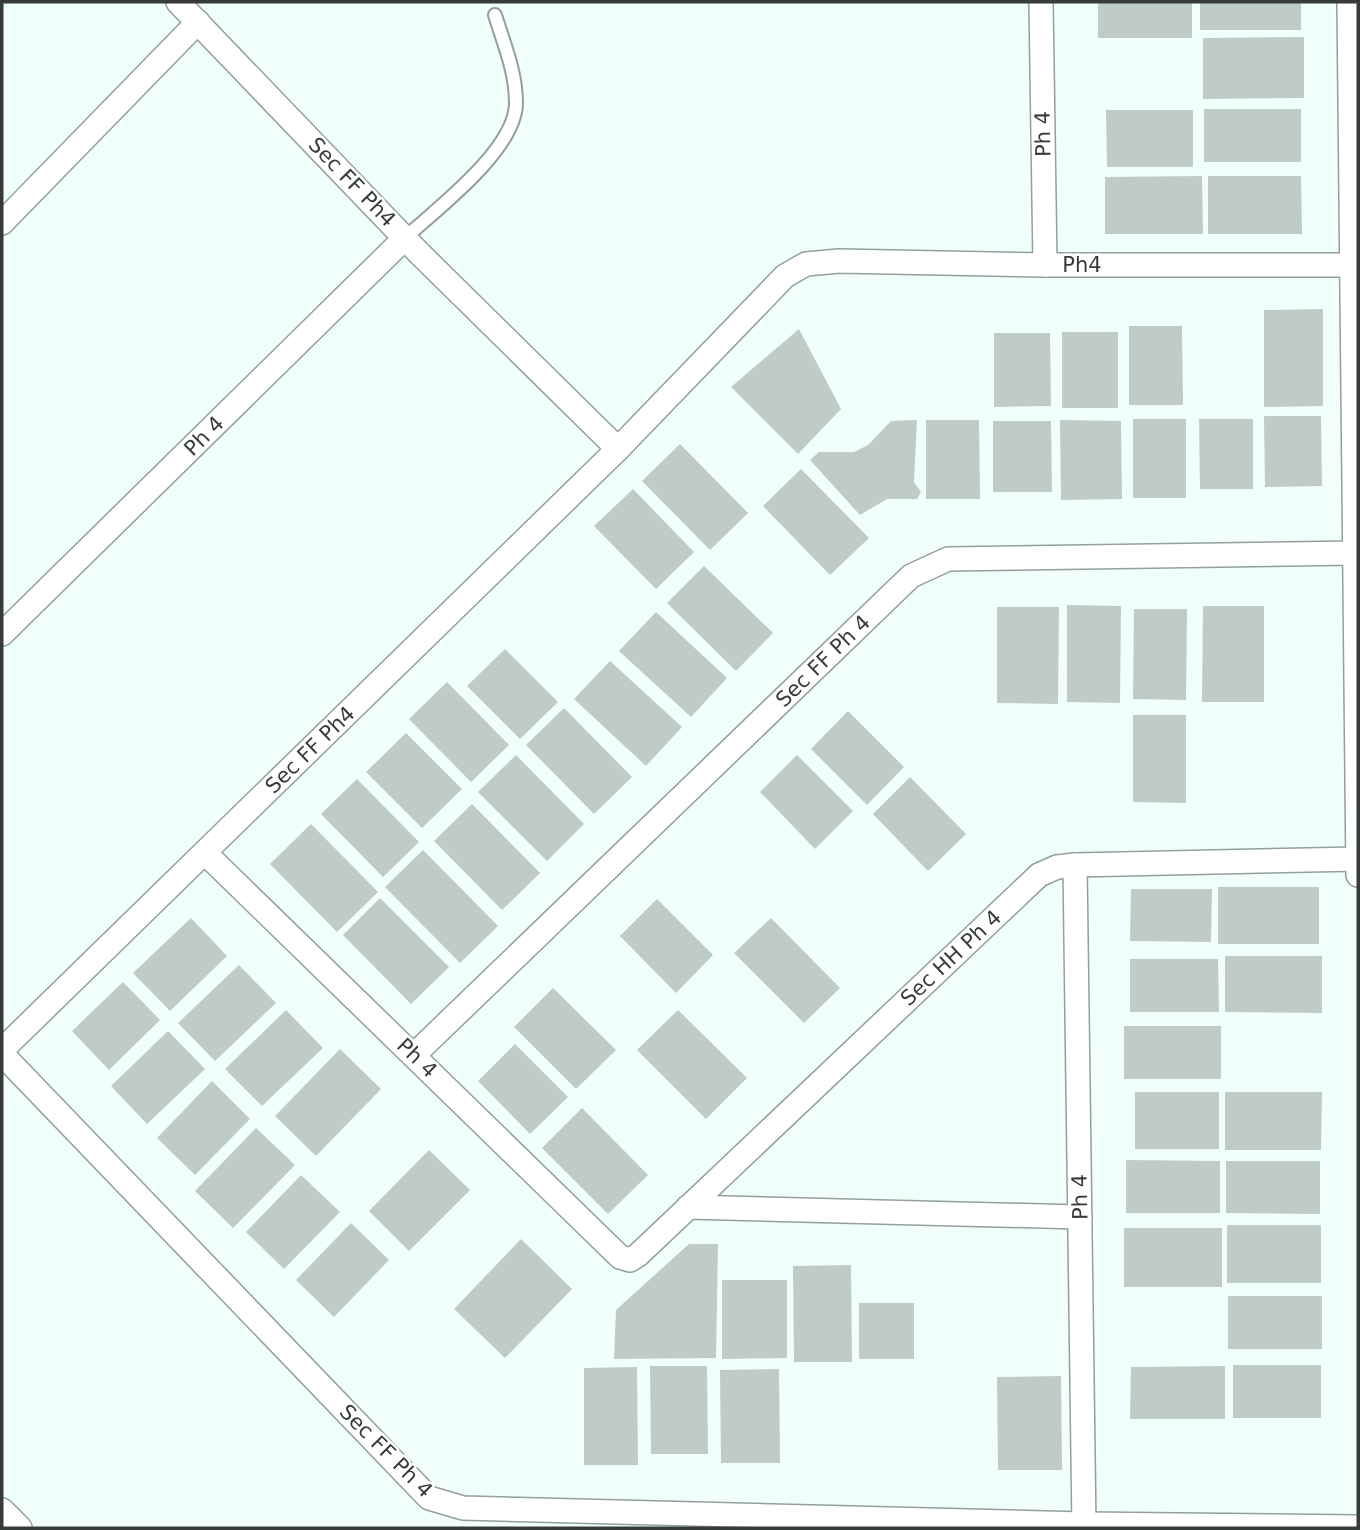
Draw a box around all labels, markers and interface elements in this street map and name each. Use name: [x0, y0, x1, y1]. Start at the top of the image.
street label: Ph 4: [1031, 111, 1055, 157]
street label: Sec FF Ph4: [304, 132, 400, 232]
street label: Ph4: [1062, 253, 1102, 277]
street label: Ph 4: [179, 411, 229, 461]
street label: Sec FF Ph 4: [771, 610, 875, 712]
street label: Sec FF Ph4: [260, 702, 360, 798]
street label: Sec HH Ph 4: [896, 905, 1006, 1011]
street label: Ph 4: [392, 1033, 442, 1083]
street label: Ph 4: [1068, 1174, 1092, 1220]
street label: Sec FF Ph 4: [335, 1400, 437, 1502]

